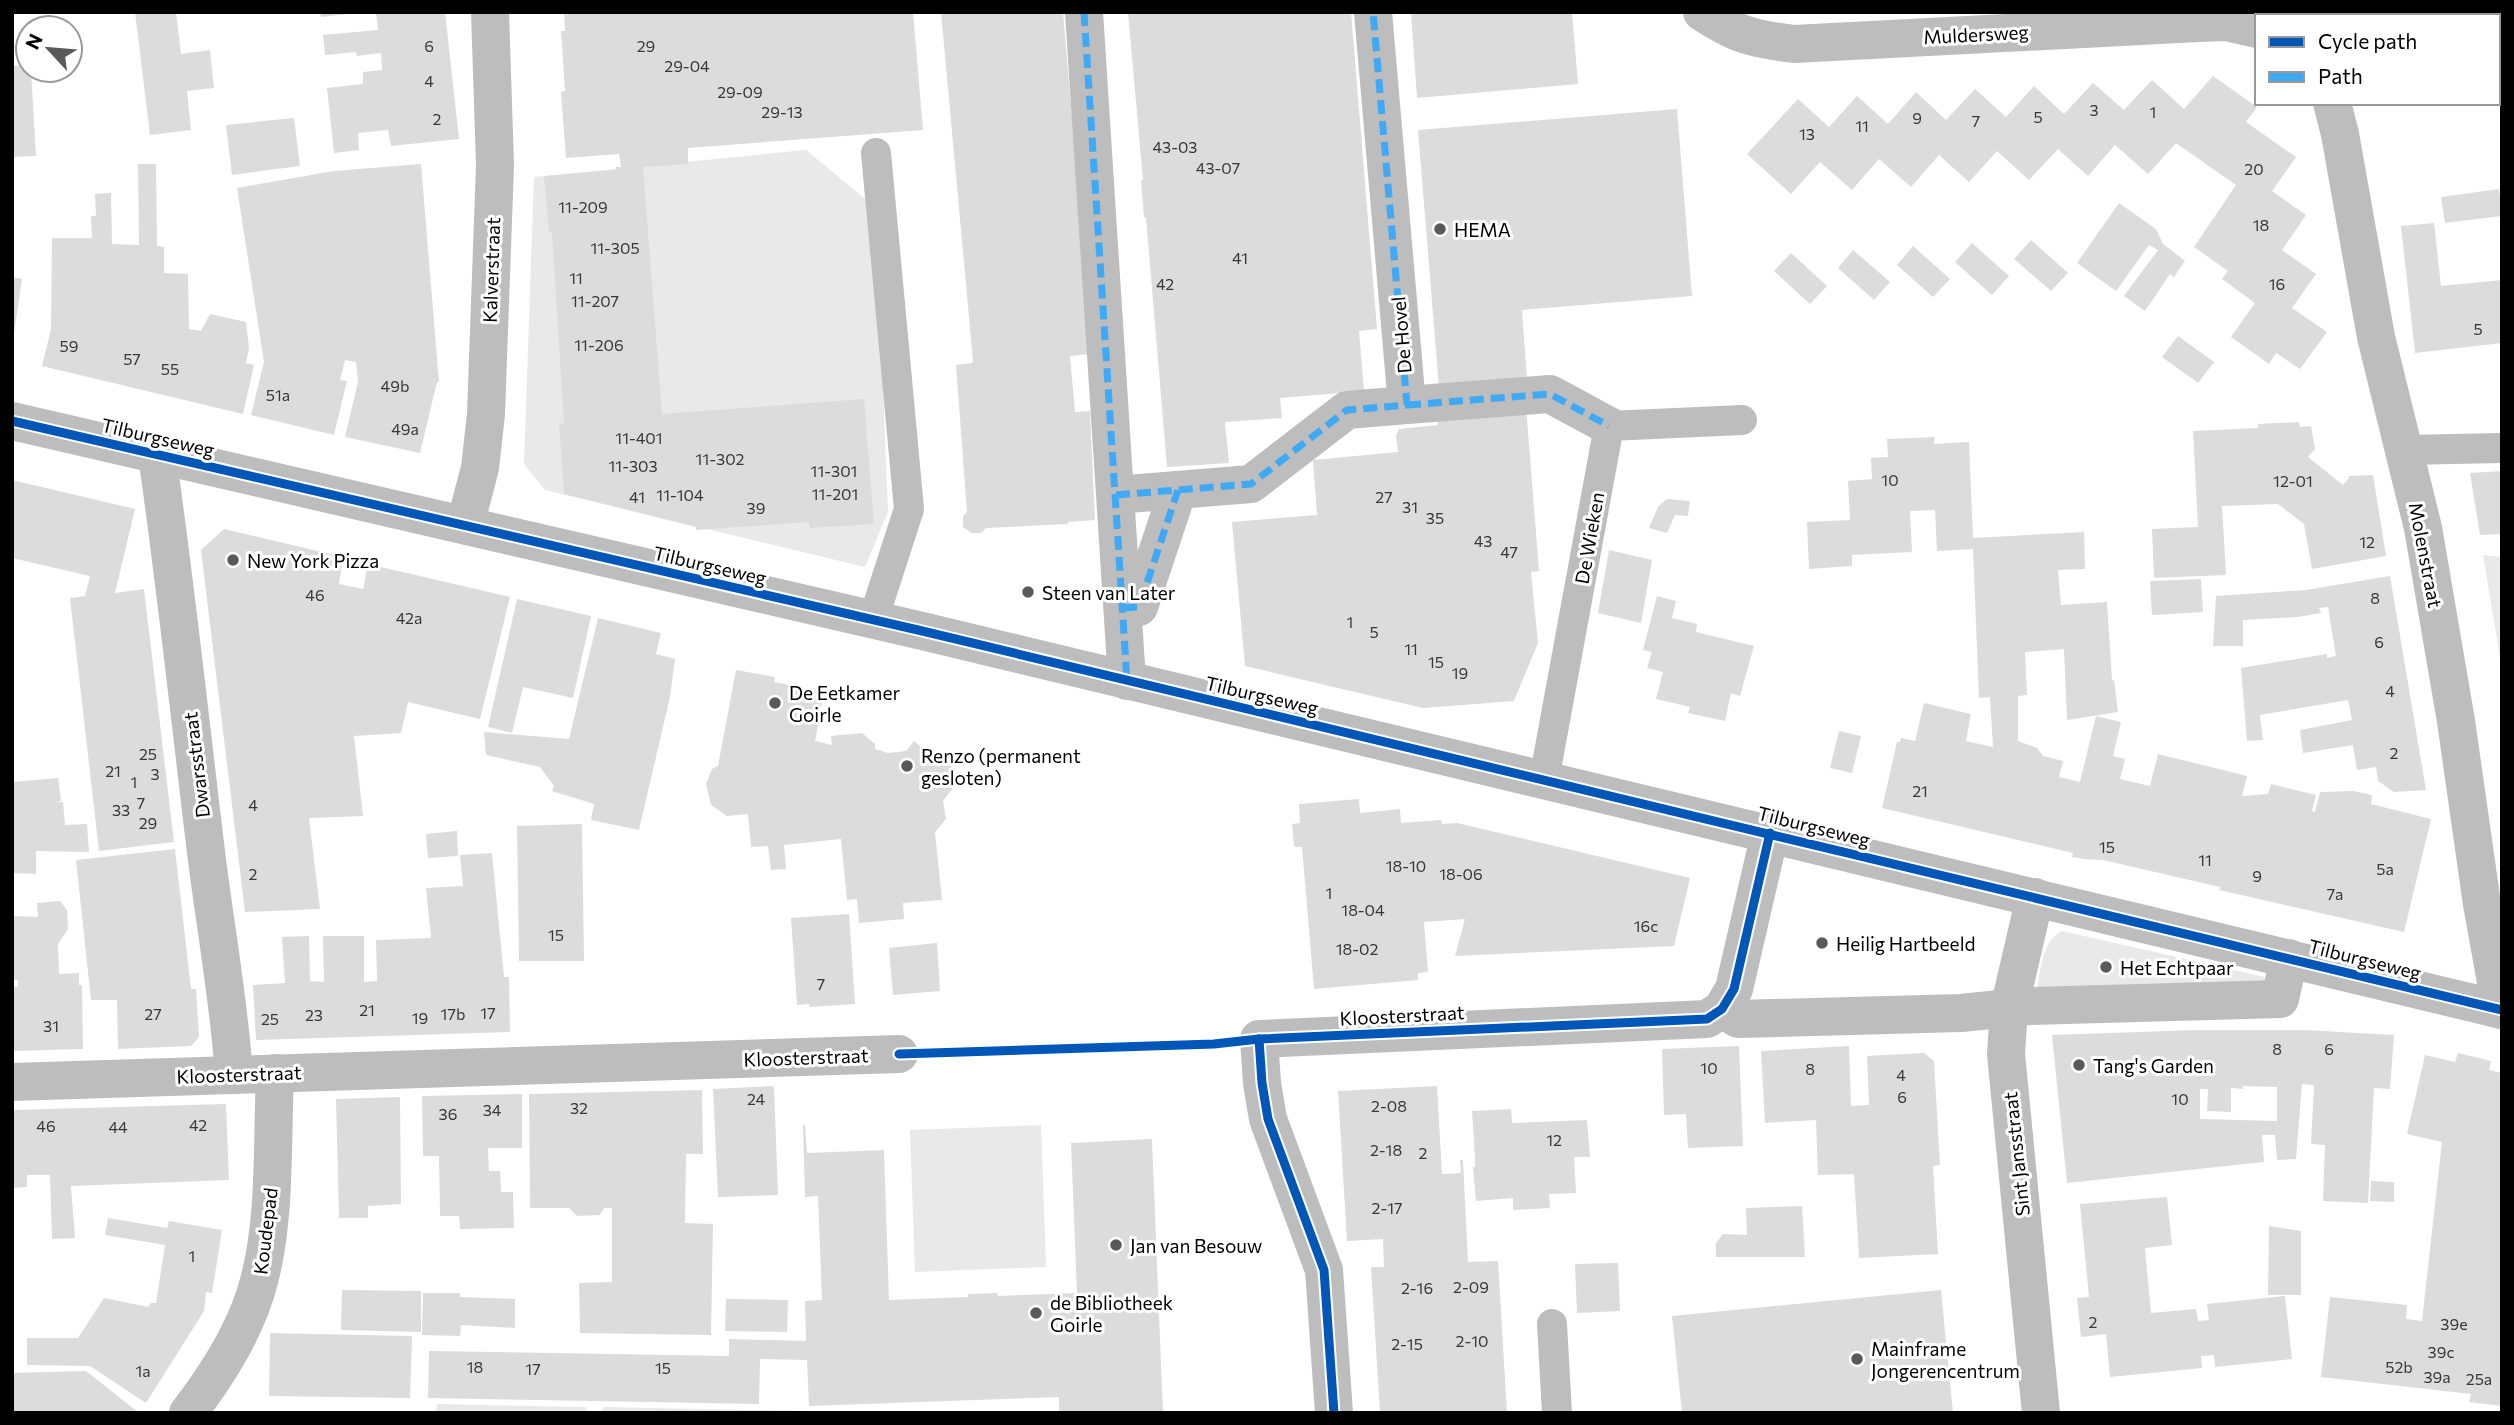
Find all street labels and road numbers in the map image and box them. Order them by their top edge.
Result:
street label: Muldersweg [1923,20,2029,48]
street label: Kalverstraat [478,217,504,323]
street label: De Hovel [1386,296,1416,374]
street label: Tilburgseweg [99,413,217,461]
street label: De Wieken [1570,490,1608,586]
street label: Molenstraat [2405,500,2448,610]
street label: Tilburgseweg [651,541,769,589]
street label: Tilburgseweg [1203,671,1321,719]
street label: Dwarsstraat [178,711,214,819]
street label: Tilburgseweg [1755,801,1873,851]
street label: Tilburgseweg [2306,934,2424,984]
street label: Kloosterstraat [1339,1000,1465,1030]
street label: Kloosterstraat [743,1043,869,1071]
street label: Kloosterstraat [176,1060,302,1088]
street label: Sint Jansstraat [1998,1091,2034,1217]
street label: Koudepad [248,1186,282,1276]

